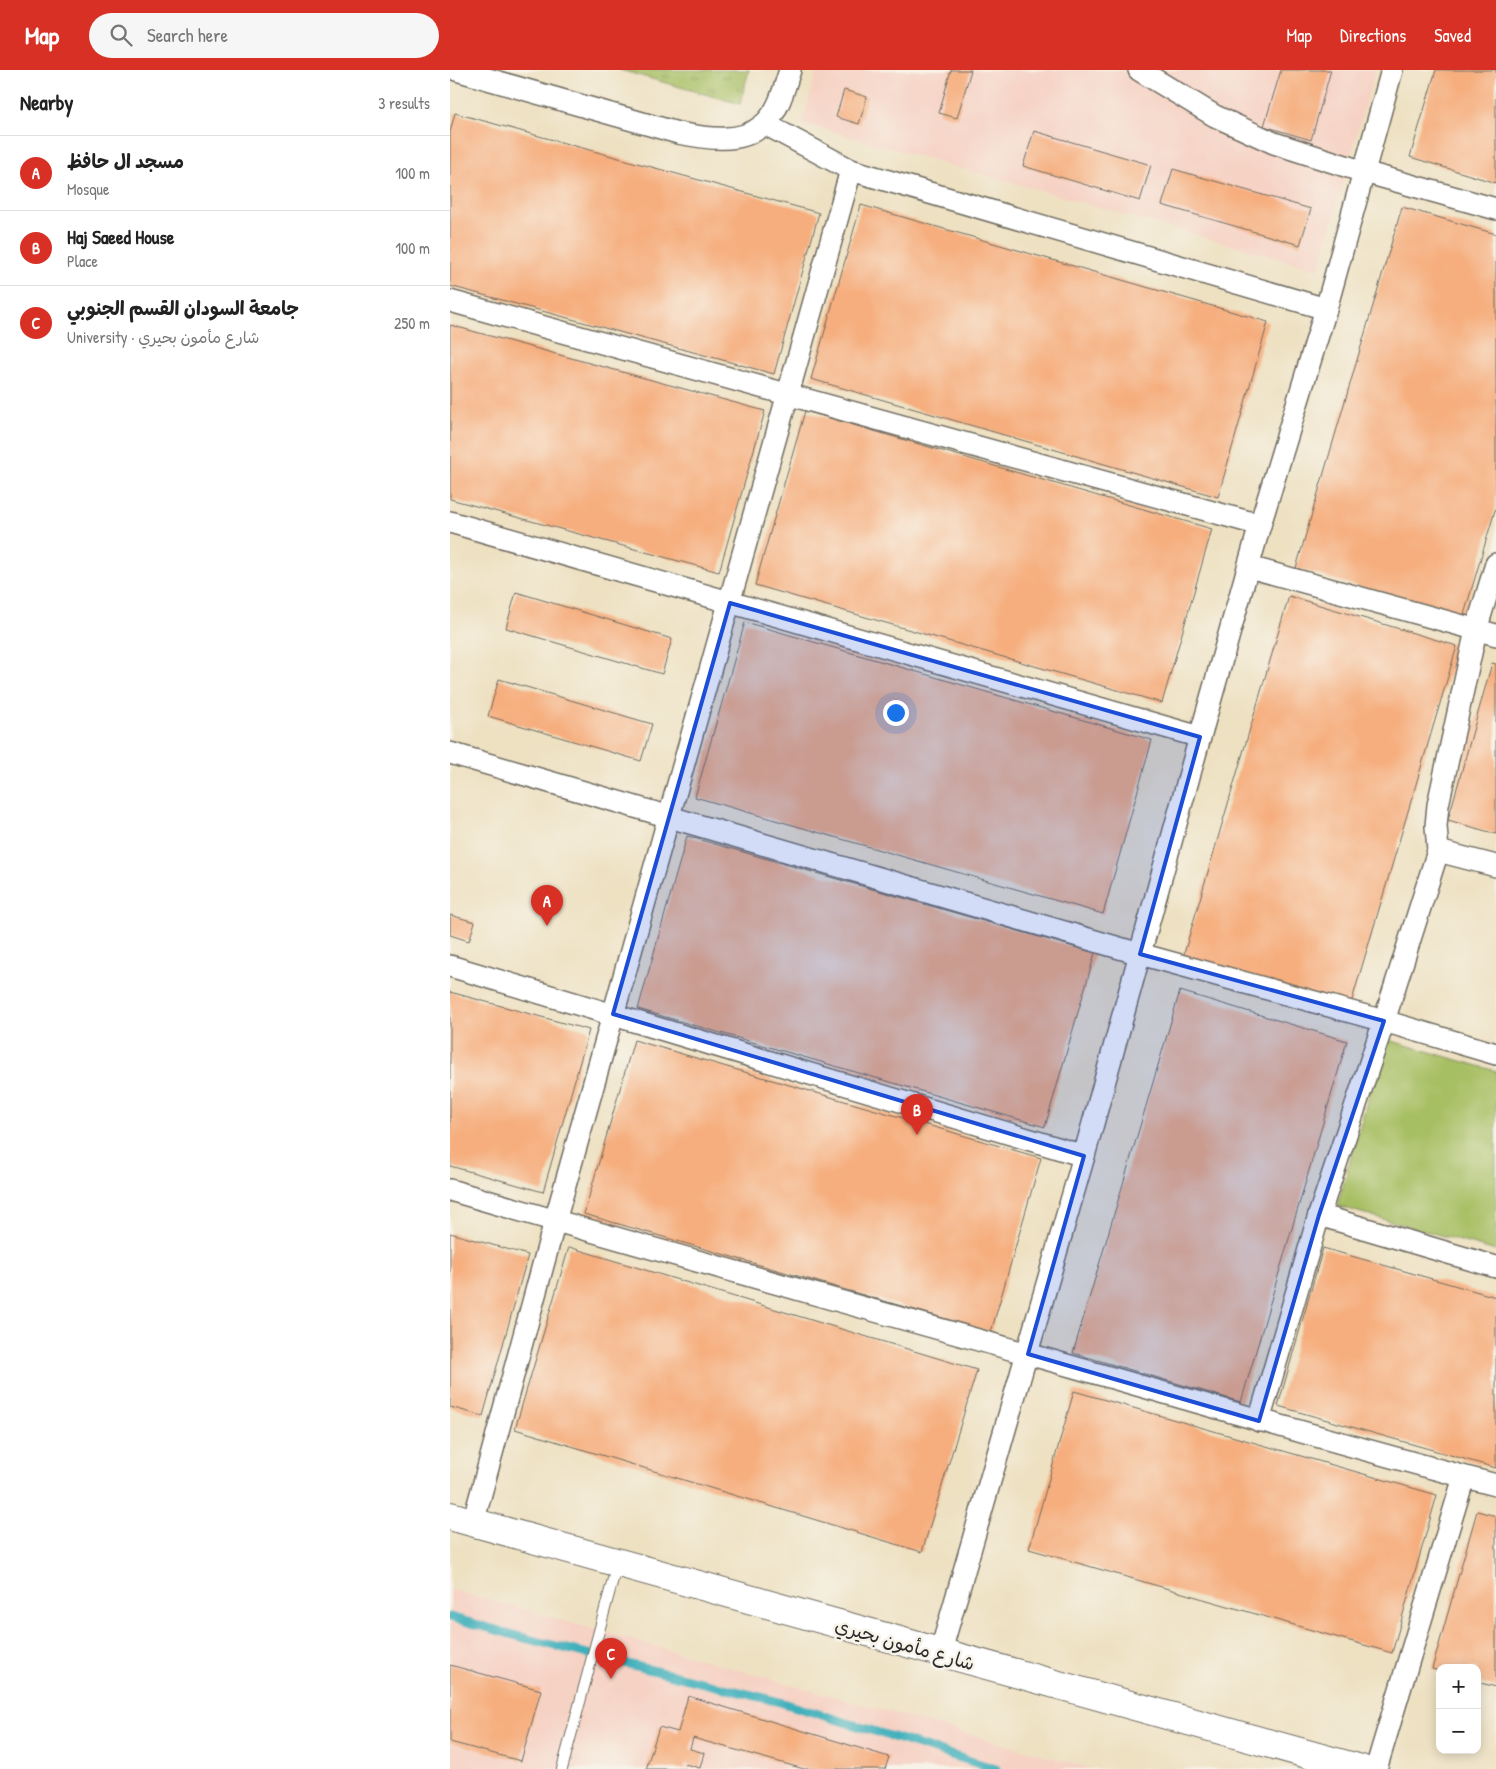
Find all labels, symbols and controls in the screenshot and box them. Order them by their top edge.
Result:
search box [89,13,439,58]
text: Map [25,19,59,51]
icon: search [107,21,135,49]
text: Search here [147,22,228,48]
text: Map [1287,23,1312,48]
text: Directions [1340,23,1406,48]
text: Saved [1434,23,1471,48]
text: Nearby [20,88,73,117]
text: 3 results [378,92,430,114]
text: مسجد ال حافظ [67,148,184,174]
text: A [32,162,40,184]
text: 100 m [395,162,430,184]
text: Mosque [67,178,109,200]
text: Haj Saeed House [67,224,174,250]
text: B [32,237,40,259]
text: 100 m [395,237,430,259]
text: Place [67,250,98,272]
text: جامعة السودان القسم الجنوبي [67,295,299,321]
text: C [32,312,40,334]
text: 250 m [394,312,430,334]
text: University · شارع مأمون بحيري [67,326,259,348]
your location [883,700,909,726]
pin: A [531,885,563,926]
pin: B [901,1094,933,1135]
street label: شارع مأمون بحيري [832,1612,978,1678]
pin: C [595,1638,627,1679]
map controls [1436,1664,1481,1754]
button: + [1436,1664,1481,1709]
button: − [1436,1709,1481,1754]

